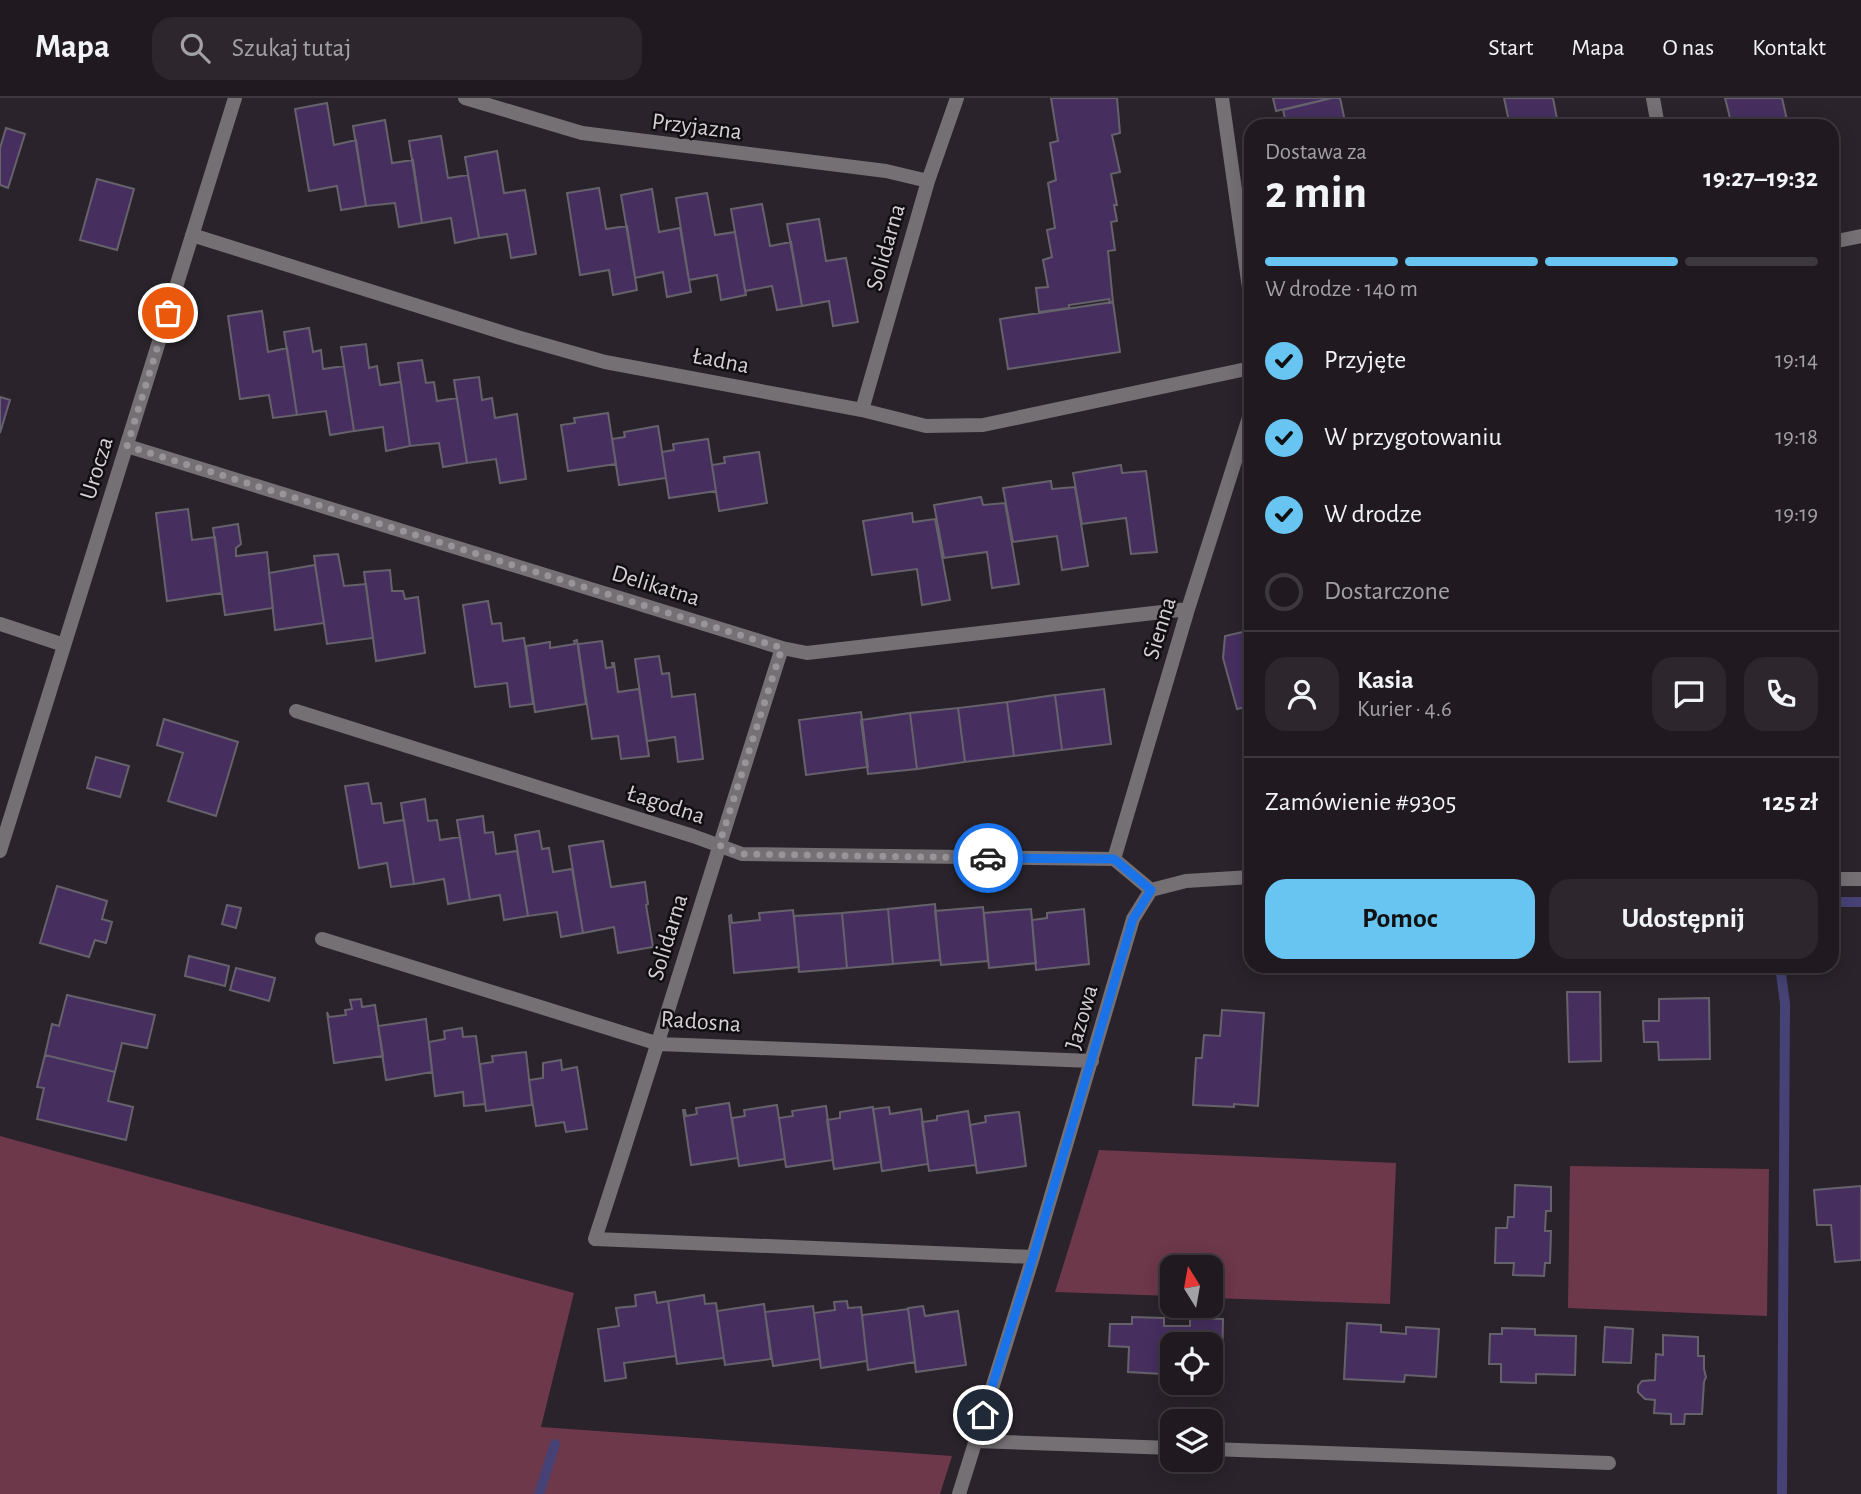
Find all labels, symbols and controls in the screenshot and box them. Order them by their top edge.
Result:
search box [152,17,642,80]
icon: search [176,29,214,67]
text: Mapa [35,31,110,64]
text: Szukaj tutaj [232,35,351,61]
text: Start [1488,36,1533,60]
text: Mapa [1571,36,1625,60]
text: O nas [1663,36,1714,60]
text: Kontakt [1752,36,1826,60]
street label: Przyjazna [650,110,743,144]
text: Dostawa za [1265,141,1367,164]
text: 19:27–19:32 [1703,165,1818,191]
text: 2 min [1265,170,1367,216]
street label: Solidarna [862,201,910,293]
text: W drodze · 140 m [1265,278,1418,301]
pin [138,283,198,343]
icon: bag [149,294,187,332]
icon: check [1265,342,1303,380]
street label: Ładna [690,344,751,378]
text: Przyjęte [1324,347,1406,373]
text: 19:14 [1775,349,1818,372]
icon: check [1265,419,1303,457]
text: W przygotowaniu [1324,424,1502,450]
text: 19:18 [1775,426,1818,449]
street label: Urocza [76,434,118,503]
icon: check [1265,496,1303,534]
text: W drodze [1324,501,1422,527]
text: 19:19 [1775,503,1818,526]
street label: Delikatna [609,561,703,611]
text: Dostarczone [1324,578,1450,604]
street label: Sienna [1139,594,1181,662]
button: person [1265,657,1339,731]
button: chat [1652,657,1726,731]
button: phone [1744,657,1818,731]
text: Kasia [1357,667,1414,693]
text: Kurier · 4.6 [1357,698,1452,721]
street label: Łagodna [624,781,708,829]
text: Zamówienie #9305 [1265,789,1456,815]
text: 125 zł [1763,789,1818,815]
courier [953,823,1023,893]
icon: car [969,839,1007,877]
button: Pomoc [1265,879,1535,959]
button: Udostępnij [1549,879,1818,959]
street label: Solidarna [643,891,692,983]
street label: Jazowa [1061,982,1103,1052]
street label: Radosna [660,1007,742,1037]
north arrow [1160,1255,1223,1318]
map controls [1160,1255,1223,1472]
button: locate [1160,1332,1223,1395]
pin [953,1385,1013,1445]
icon: home [964,1396,1002,1434]
button: layers [1160,1409,1223,1472]

